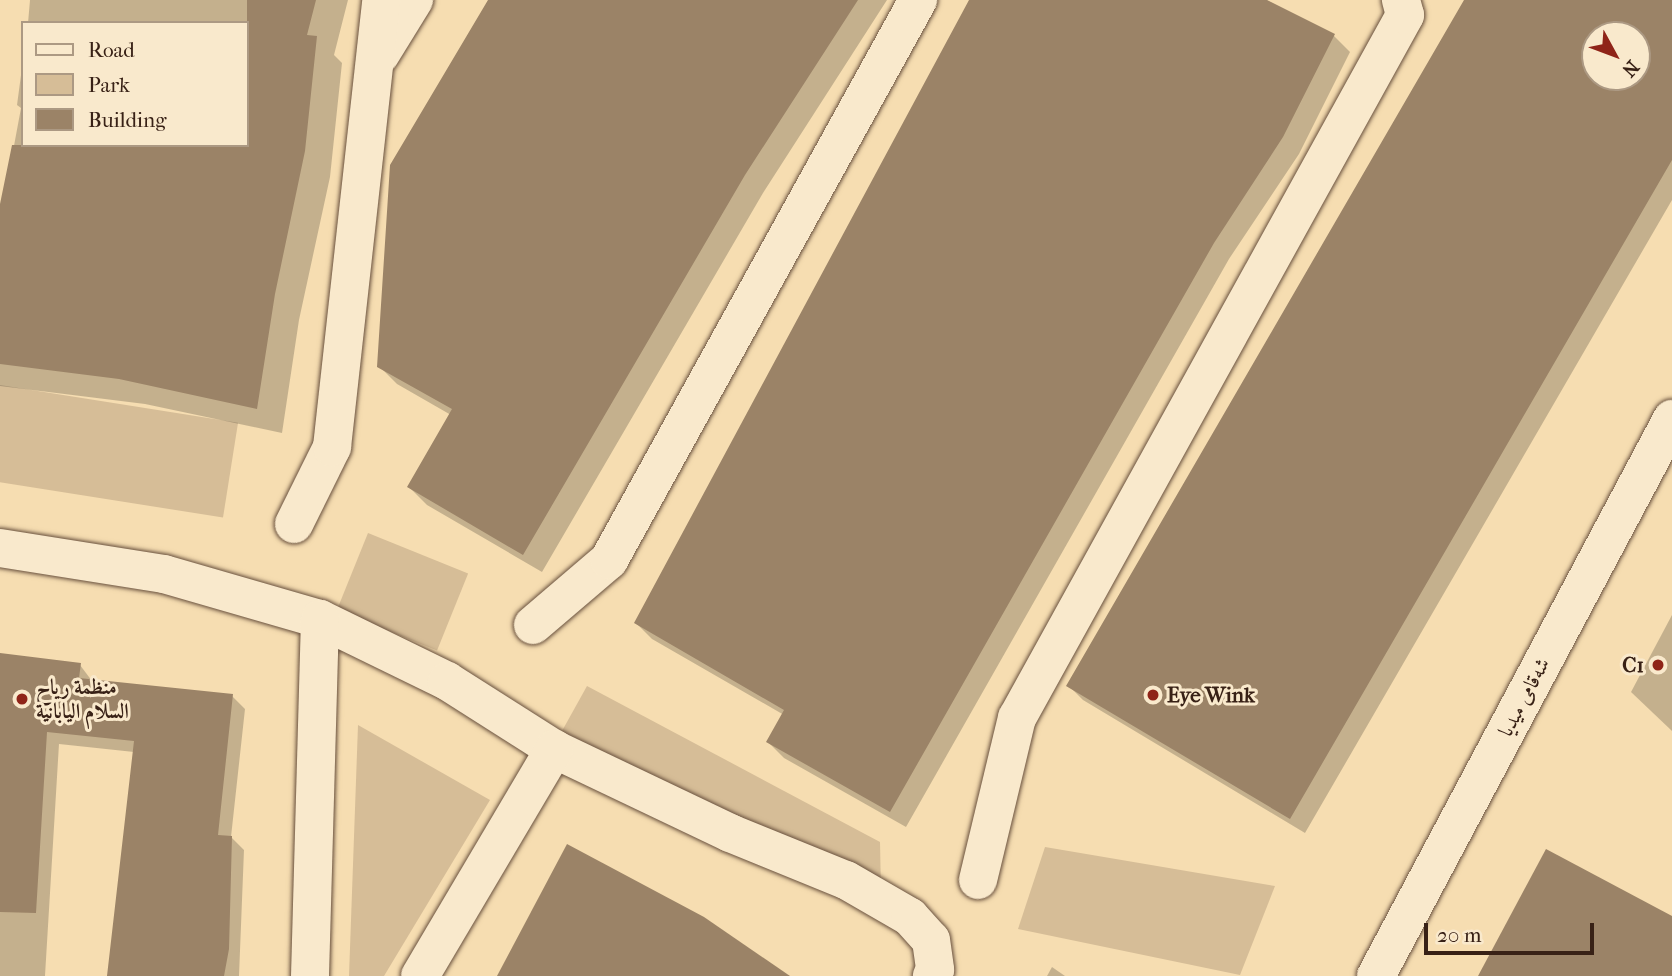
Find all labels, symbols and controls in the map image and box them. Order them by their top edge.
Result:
legend [21,21,248,147]
north arrow [1581,21,1651,91]
text: Road [88,38,135,62]
text: N [1617,56,1643,81]
text: Park [88,73,130,97]
text: Building [88,108,166,132]
place label: C1 [1622,652,1644,678]
street label: شەقامی میدیا [1493,653,1555,741]
marker: C1 [1650,657,1666,673]
place label: منظمة رياح السلام اليابانية [36,674,129,724]
place label: Eye Wink [1167,682,1255,708]
marker: Eye Wink [1145,687,1161,703]
marker: منظمة رياح السلام اليابانية [14,691,30,707]
scale bar [1427,909,1597,953]
text: 20 m [1437,923,1481,947]

